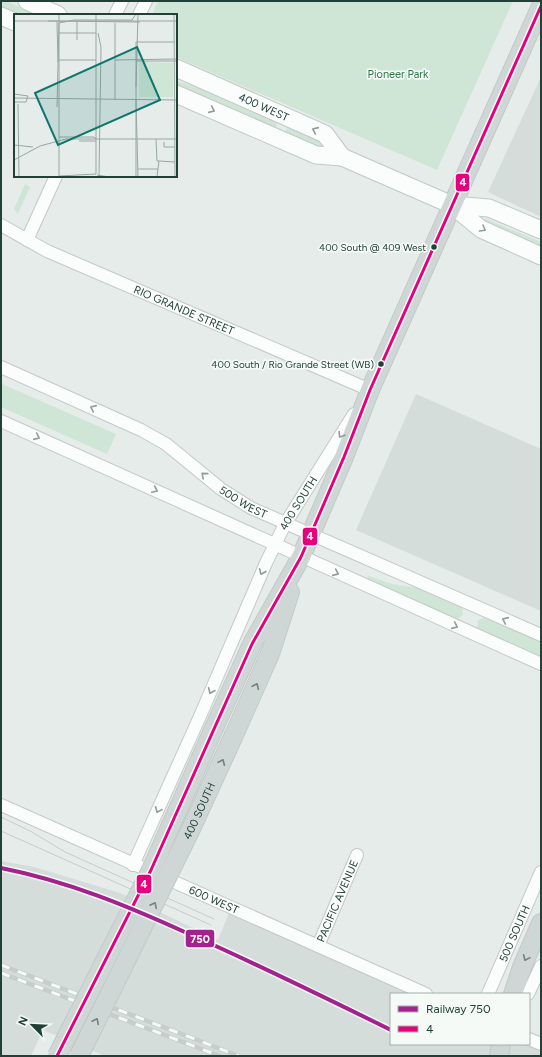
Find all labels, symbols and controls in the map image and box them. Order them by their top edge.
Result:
inset map [14,14,177,177]
park label: Pioneer Park [368,68,429,81]
street label: 400 WEST [237,90,291,124]
one-way arrow [207,105,215,113]
one-way arrow [312,127,319,135]
line badge: 4 [455,173,470,192]
text: 4 [460,176,467,189]
one-way arrow [479,225,486,232]
place label: 400 South @ 409 West [319,241,426,254]
marker: 400 South @ 409 West [429,242,439,252]
street label: RIO GRANDE STREET [132,283,236,337]
place label: 400 South / Rio Grande Street (WB) [211,358,374,371]
marker: 400 South / Rio Grande Street (WB) [376,359,386,369]
one-way arrow [90,405,97,413]
one-way arrow [339,430,346,437]
one-way arrow [32,432,40,440]
one-way arrow [202,472,209,479]
street label: 400 SOUTH [277,474,320,532]
street label: 500 WEST [217,483,269,521]
one-way arrow [151,485,159,493]
line badge: 4 [302,527,318,546]
text: 4 [307,530,314,543]
one-way arrow [259,567,267,575]
one-way arrow [332,568,339,576]
one-way arrow [502,617,510,625]
one-way arrow [450,621,458,629]
one-way arrow [251,683,259,691]
one-way arrow [208,687,216,695]
one-way arrow [217,759,225,766]
street label: 400 SOUTH [180,780,218,841]
one-way arrow [155,806,163,813]
street label: PACIFIC AVENUE [314,858,361,944]
line badge: 4 [136,874,152,894]
text: 4 [141,878,148,891]
street label: 600 WEST [187,883,241,916]
one-way arrow [150,902,157,909]
street label: 500 SOUTH [496,903,532,964]
line badge: 750 [185,929,215,948]
text: 750 [190,933,210,946]
one-way arrow [523,953,531,961]
legend [390,993,530,1045]
text: Railway 750 [426,1002,491,1016]
north arrow [12,1005,52,1045]
text: N [16,1015,31,1028]
one-way arrow [91,1018,99,1025]
text: 4 [426,1022,434,1036]

